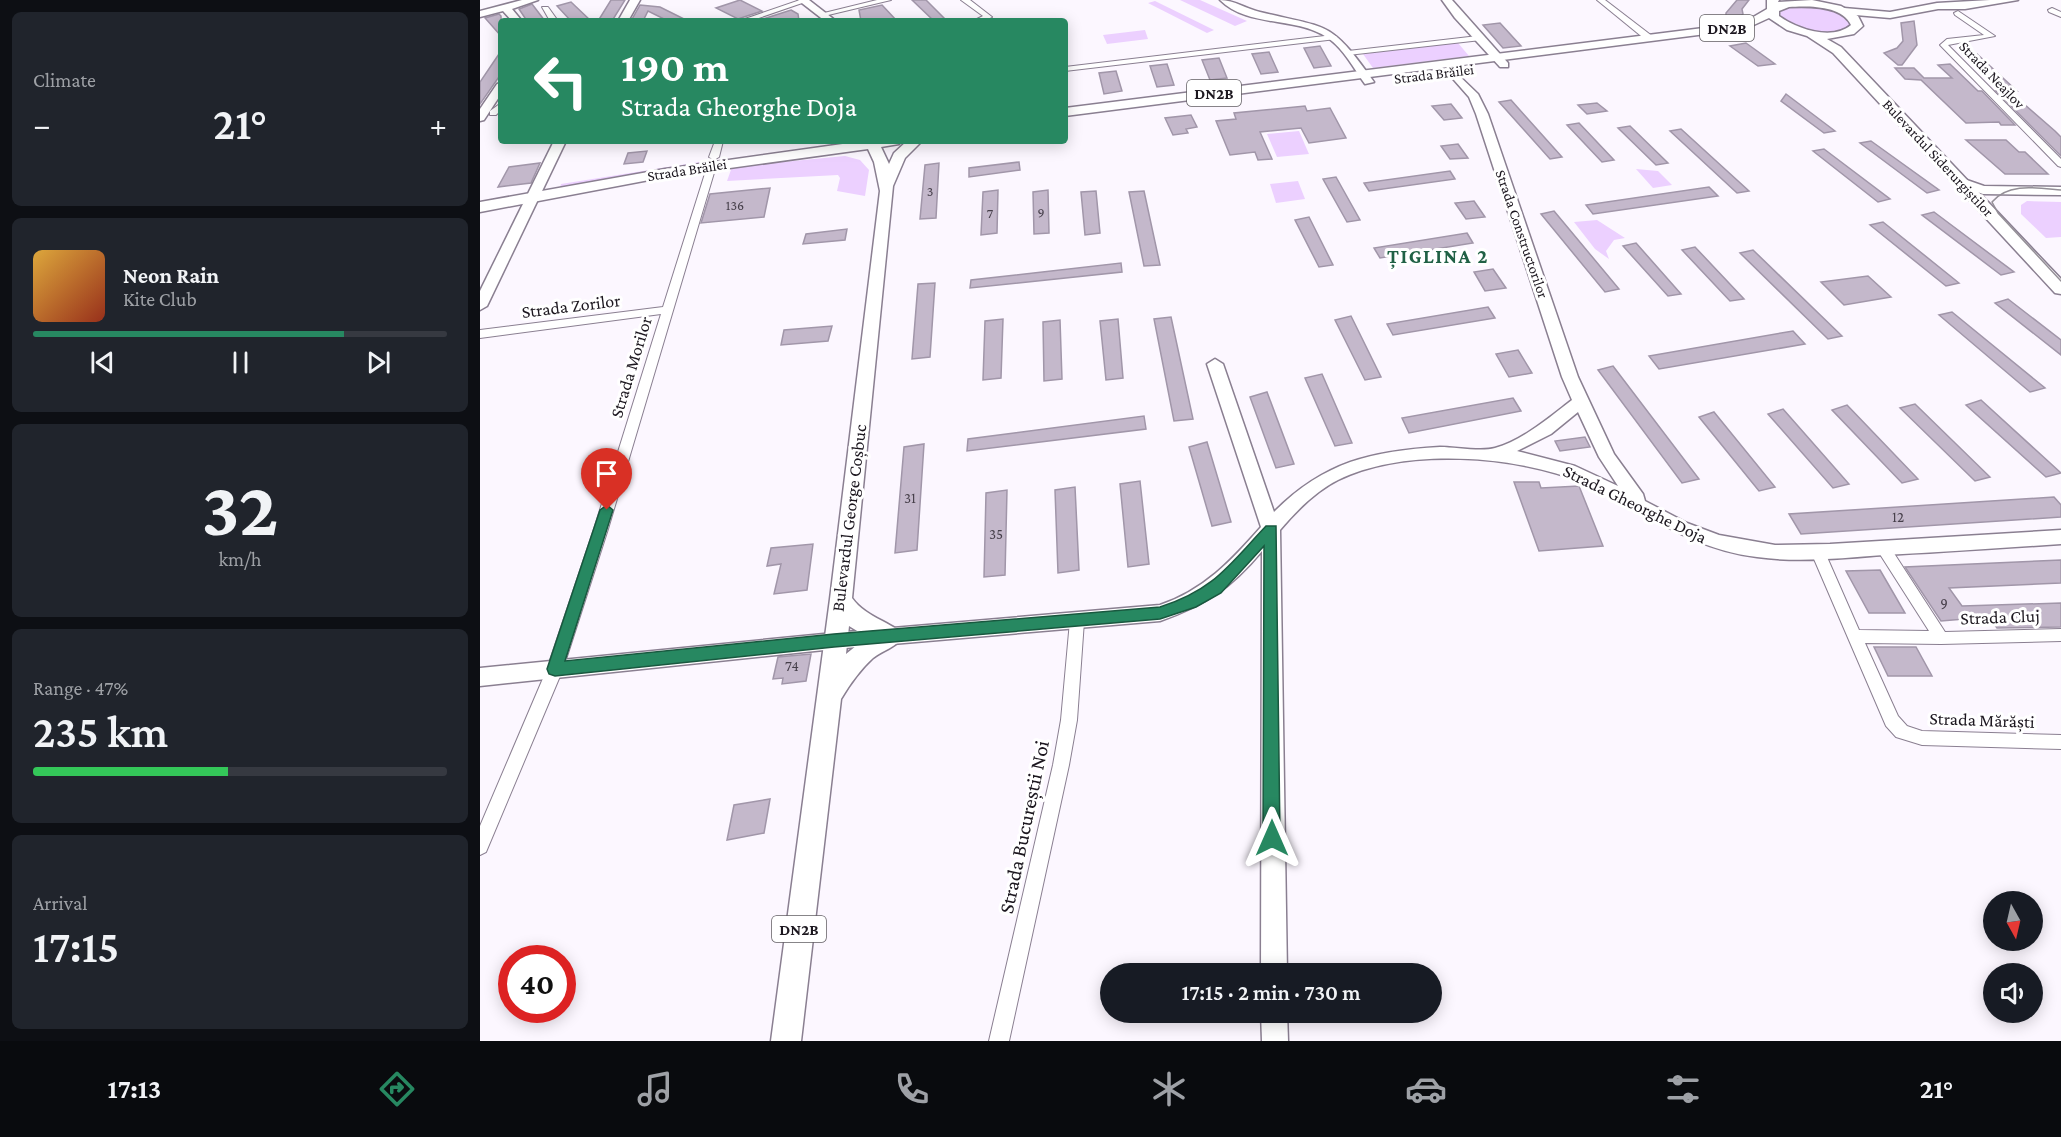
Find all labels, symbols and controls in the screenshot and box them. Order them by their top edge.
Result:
road number: DN2B [1700,15,1754,41]
street label: Strada Neajlov [1955,38,2028,113]
icon: left [522,42,600,120]
text: 190 m [621,43,729,90]
street label: Strada Brăilei [1393,61,1475,87]
text: Climate [33,69,96,91]
road number: DN2B [1187,80,1241,106]
text: Strada Gheorghe Doja [621,92,857,122]
street label: Bulevardul Siderurgiștilor [1878,96,1997,222]
text: 21° [213,99,267,149]
text: − [33,106,50,143]
text: + [430,106,447,143]
street label: Strada Brăilei [646,156,728,184]
street label: Strada Constructorilor [1493,168,1552,301]
house number: 3 [927,183,933,199]
house number: 136 [726,197,744,213]
house number: 9 [1037,204,1045,220]
house number: 7 [987,205,994,221]
district label: ȚIGLINA 2 [1387,245,1489,270]
text: Neon Rain [123,263,219,288]
text: Kite Club [123,288,197,310]
street label: Strada Zorilor [520,290,622,322]
street label: Strada Morilor [606,313,656,420]
icon: previous [86,346,119,379]
icon: pause [224,346,257,379]
icon: next [362,346,395,379]
street label: Bulevardul George Coșbuc [828,423,872,613]
pin [581,448,632,510]
icon: arrive [590,457,623,490]
street label: Strada Gheorghe Doja [1559,461,1710,548]
text: 32 [201,465,279,552]
house number: 31 [904,490,916,506]
house number: 12 [1892,509,1904,525]
house number: 35 [989,526,1003,542]
text: km/h [218,548,262,570]
house number: 9 [1940,595,1948,611]
street label: Strada Cluj [1960,606,2040,629]
house number: 74 [785,658,799,674]
text: Range · 47% [33,677,128,699]
text: 235 km [33,707,168,757]
street label: Strada Mărăști [1929,708,2035,734]
street label: Strada Bucureștii Noi [994,738,1055,916]
position arrow [1240,806,1304,870]
north arrow [1983,891,2043,951]
map controls [1983,891,2043,1023]
text: Arrival [33,892,87,914]
road number: DN2B [772,916,826,942]
text: 17:15 [33,922,119,972]
speed limit sign: 40 [498,945,576,1023]
button: sound [1983,963,2043,1023]
text: 17:15 · 2 min · 730 m [1181,980,1361,1005]
icon: directions [376,1068,418,1110]
icon: music [634,1068,676,1110]
icon: phone [891,1068,933,1110]
icon: climate [1148,1068,1190,1110]
icon: car [1405,1068,1447,1110]
icon: filters [1662,1068,1704,1110]
text: 17:13 [108,1074,161,1104]
text: 21° [1920,1074,1953,1104]

